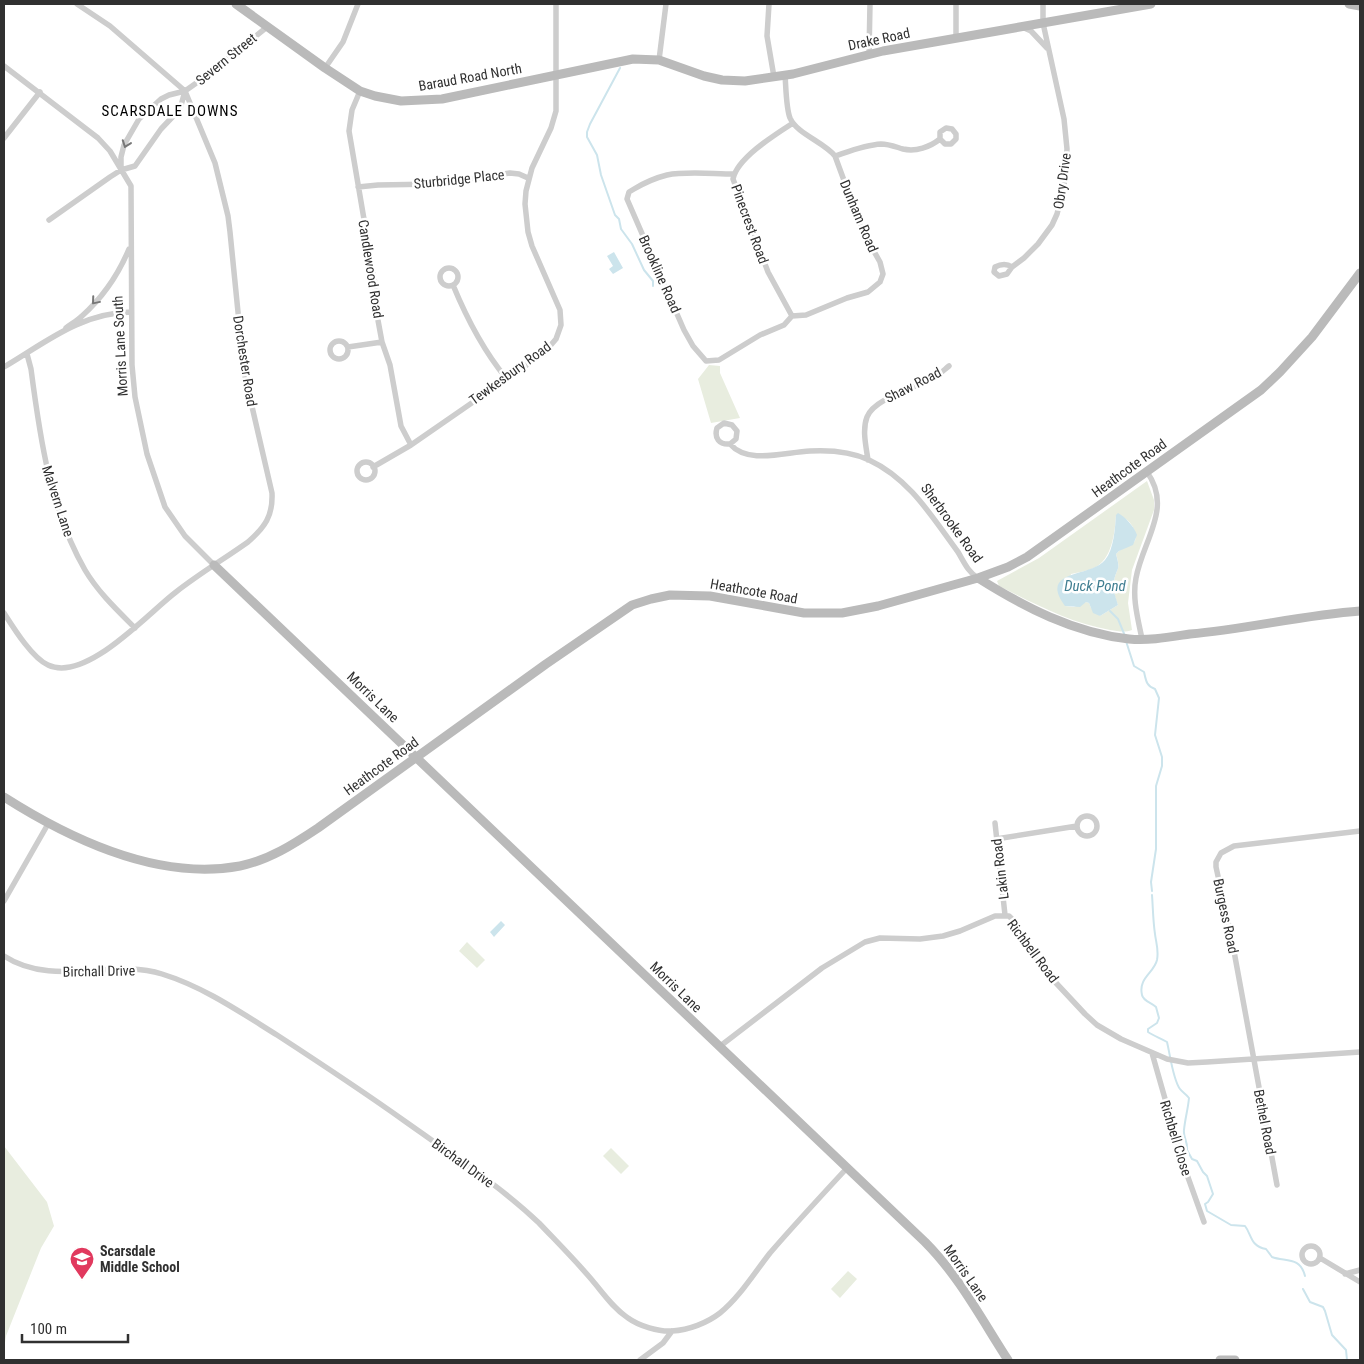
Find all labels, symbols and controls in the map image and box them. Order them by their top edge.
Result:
street label: Drake Road [847,25,911,53]
street label: Severn Street [192,30,260,88]
street label: Baraud Road North [417,60,523,94]
district label: SCARSDALE DOWNS [102,102,238,120]
one-way arrow [122,139,132,148]
street label: Obry Drive [1050,151,1074,210]
street label: Sturbridge Place [413,166,506,192]
street label: Dunham Road [837,177,881,255]
street label: Pinecrest Road [728,182,772,266]
street label: Candlewood Road [355,219,387,319]
street label: Brookline Road [636,233,684,315]
street label: Morris Lane South [109,295,131,397]
one-way arrow [92,296,101,305]
street label: Dorchester Road [230,315,260,407]
street label: Tewkesbury Road [466,338,554,408]
street label: Shaw Road [882,364,944,406]
street label: Heathcote Road [1089,436,1169,500]
street label: Malvern Lane [39,463,77,539]
street label: Sherbrooke Road [918,480,986,566]
street label: Heathcote Road [709,575,799,607]
water label: Duck Pond [1064,577,1127,595]
street label: Morris Lane [344,668,402,726]
street label: Heathcote Road [341,734,421,798]
street label: Lakin Road [988,838,1012,900]
street label: Burgess Road [1210,877,1242,955]
street label: Richbell Road [1004,916,1062,986]
street label: Morris Lane [647,958,705,1016]
street label: Birchall Drive [63,962,136,980]
street label: Bethel Road [1251,1088,1279,1156]
street label: Richbell Close [1157,1098,1195,1178]
street label: Birchall Drive [429,1135,497,1191]
street label: Morris Lane [941,1242,992,1305]
place label: Scarsdale Middle School [100,1243,180,1275]
school or university icon: Scarsdale Middle School [69,1246,95,1280]
scale bar [22,1312,129,1344]
text: 100 m [30,1320,67,1338]

